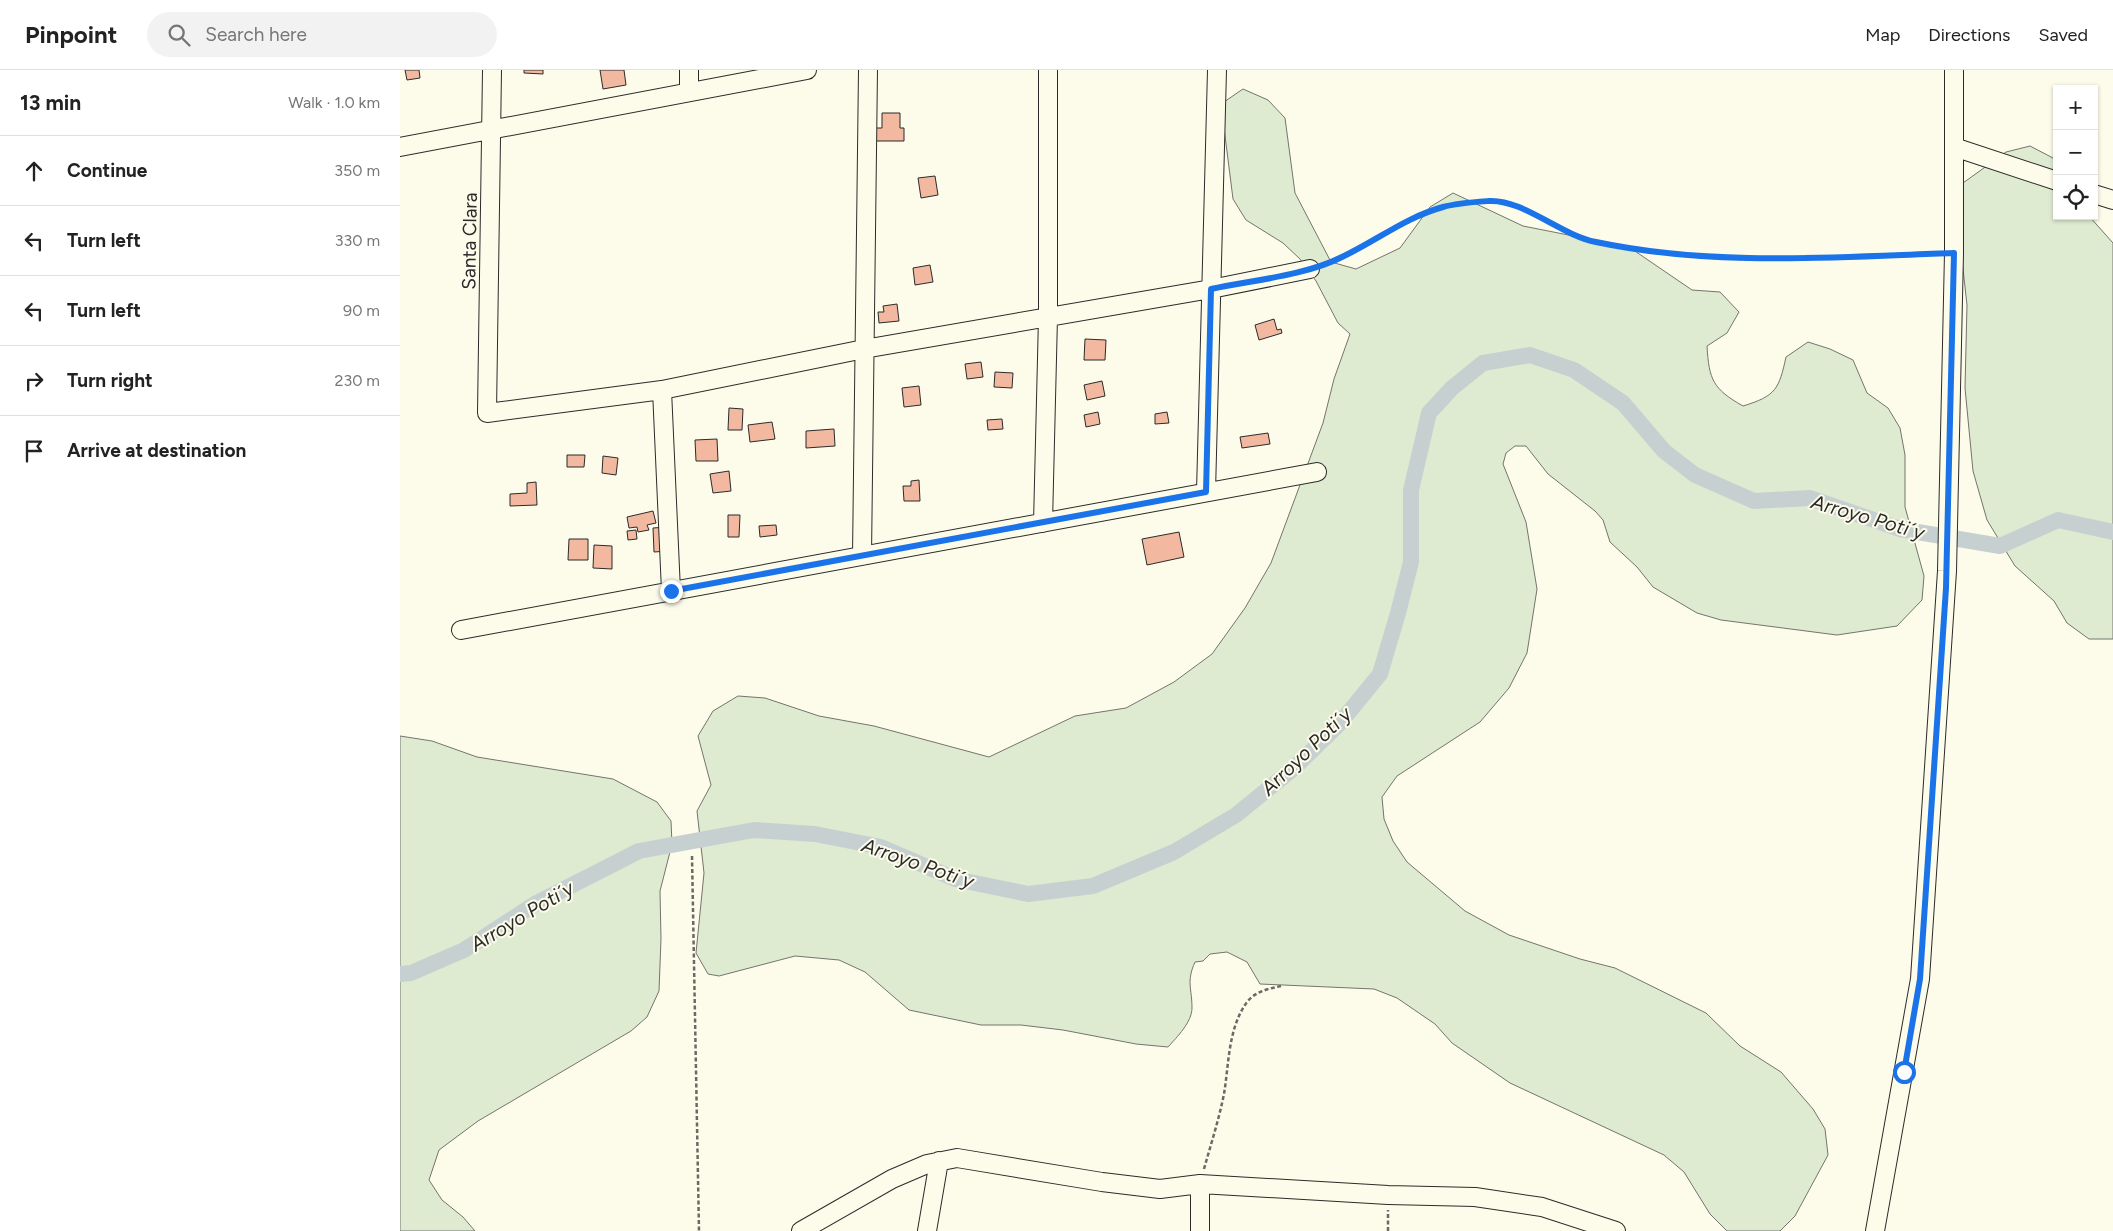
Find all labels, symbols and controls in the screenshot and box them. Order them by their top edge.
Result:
search box [147,12,497,57]
text: Pinpoint [25,20,117,49]
icon: search [165,21,193,49]
text: Search here [205,23,307,46]
text: Map [1865,24,1900,46]
text: Directions [1928,24,2010,46]
text: Saved [2038,24,2088,46]
map controls [2053,85,2098,220]
button: + [2053,85,2098,130]
text: 13 min [20,90,81,115]
text: Walk · 1.0 km [288,93,380,112]
button: − [2053,130,2098,175]
icon: ahead [20,157,48,185]
text: Continue [67,159,147,182]
text: 350 m [334,161,380,180]
button: locate [2053,175,2098,220]
street label: Santa Clara [457,192,482,290]
icon: left [20,227,48,255]
text: Turn left [67,229,141,252]
text: 330 m [335,231,380,250]
icon: left [20,297,48,325]
text: Turn left [67,299,141,322]
text: 90 m [343,301,380,320]
icon: right [20,367,48,395]
text: Turn right [67,369,153,392]
text: 230 m [335,371,380,390]
icon: arrive [20,437,48,465]
text: Arrive at destination [67,439,246,462]
water label: Arroyo Poti´y [1808,489,1929,545]
route end [660,580,683,603]
water label: Arroyo Poti´y [1255,701,1357,801]
water label: Arroyo Poti´y [858,832,978,894]
water label: Arroyo Poti´y [465,875,579,957]
route start [1893,1061,1916,1084]

